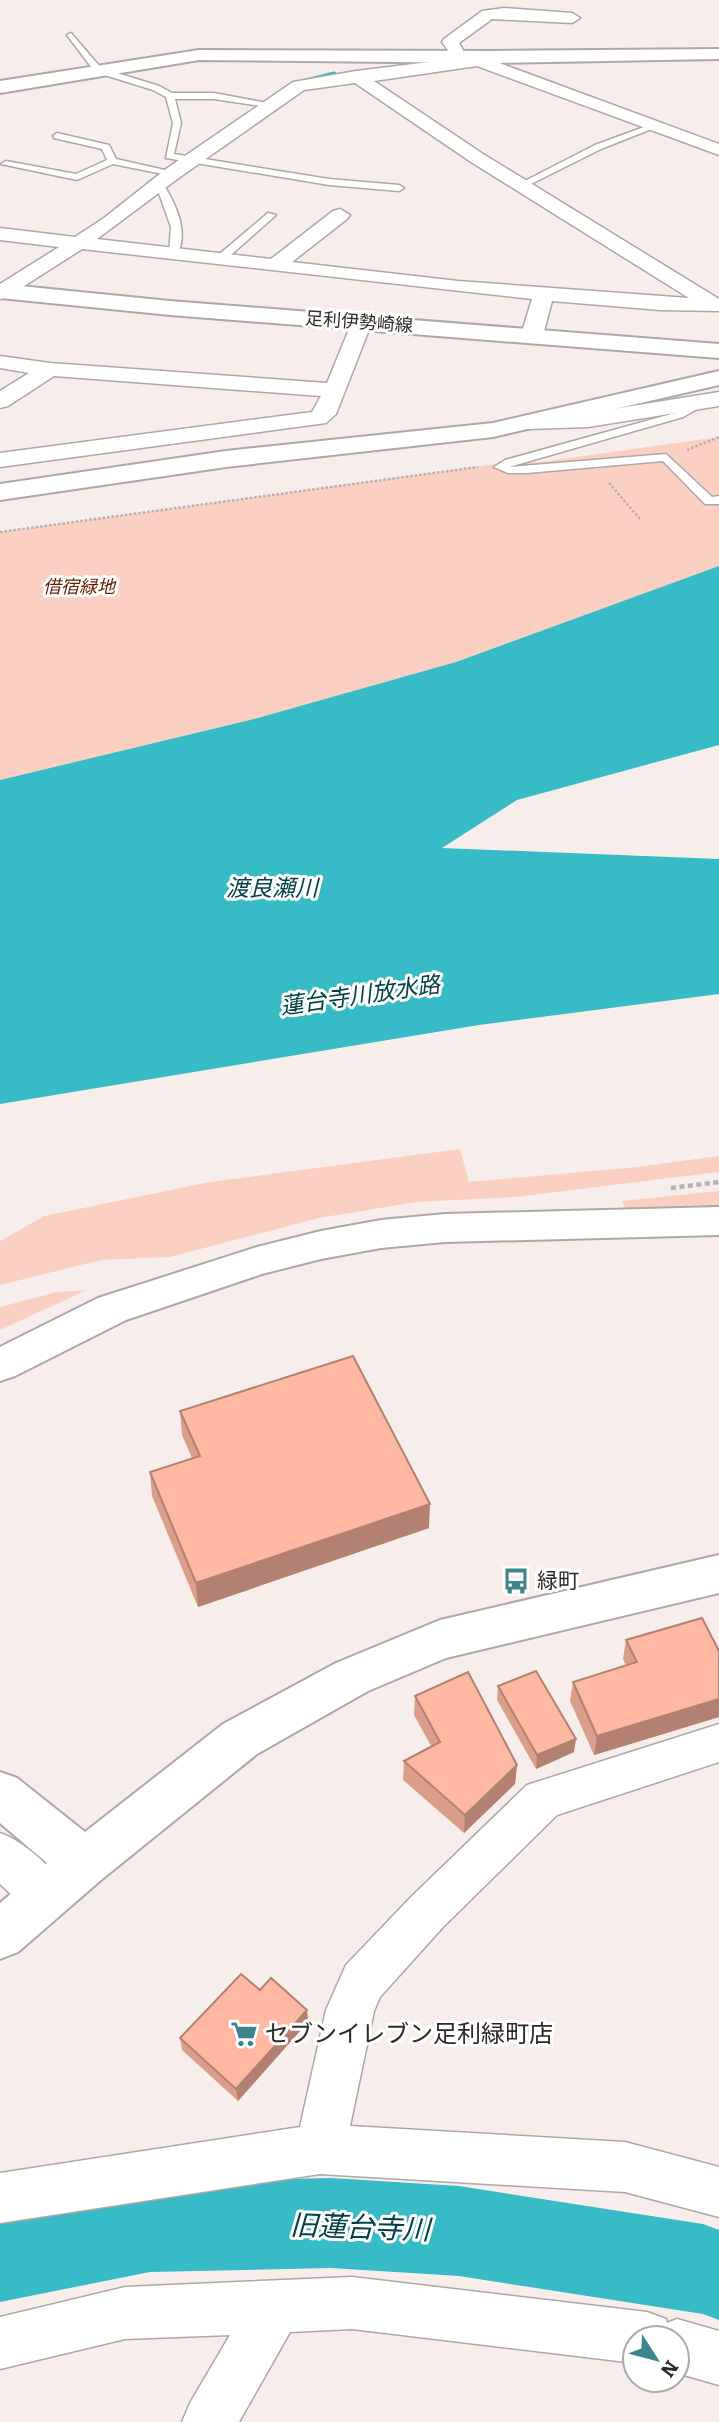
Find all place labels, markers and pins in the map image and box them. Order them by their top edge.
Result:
bus stop icon: 緑町 [501,1566,531,1596]
place label: 緑町 [537,1568,579,1594]
supermarket icon: セブンイレブン足利緑町店 [229,2019,259,2049]
place label: セブンイレブン足利緑町店 [265,2020,553,2048]

